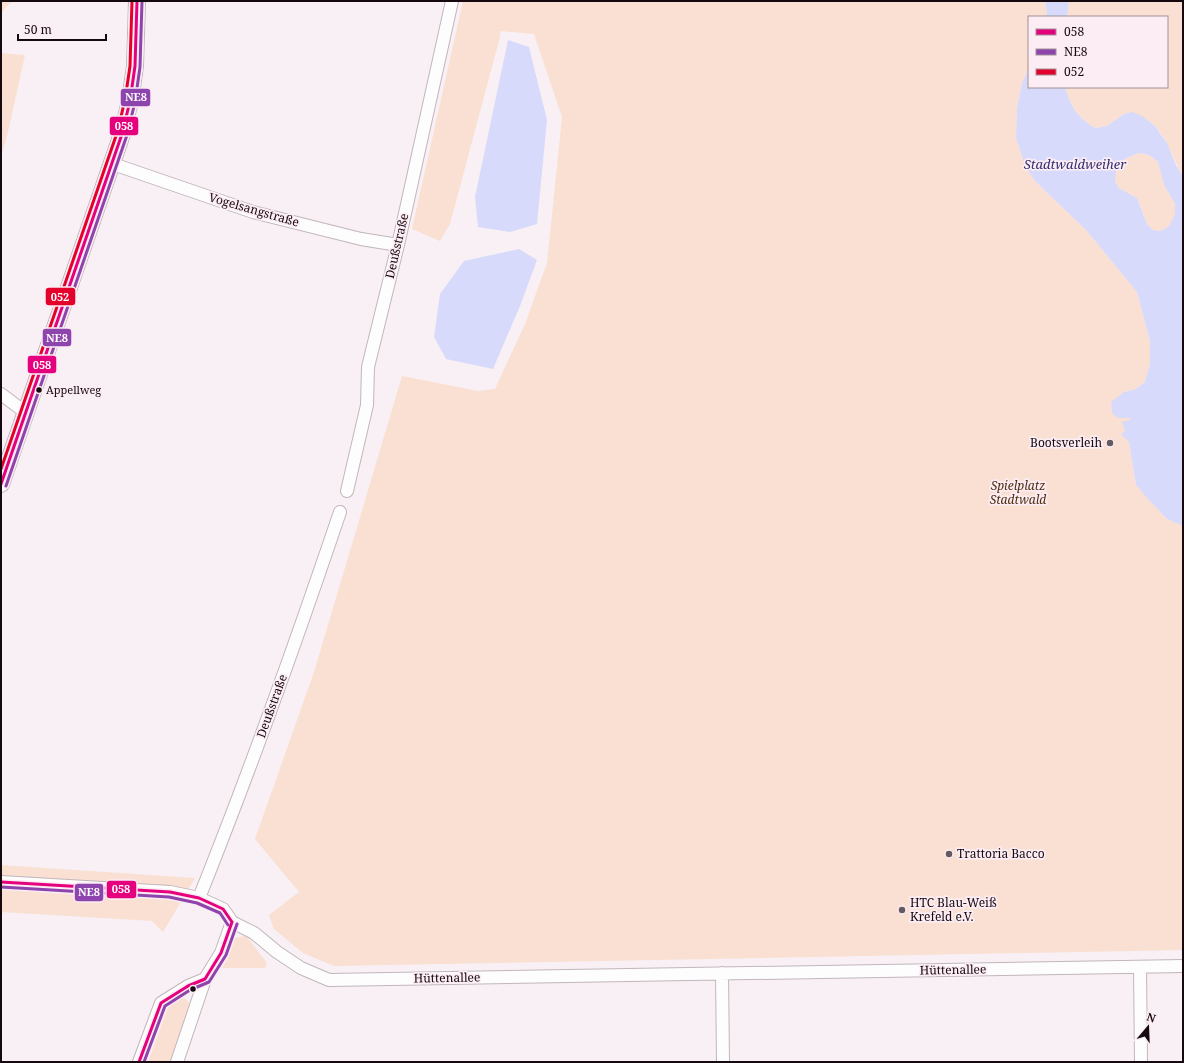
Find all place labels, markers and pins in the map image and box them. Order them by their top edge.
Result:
place label: Appellweg [46,382,101,397]
marker: Appellweg [34,385,44,395]
place label: Bootsverleih [1030,434,1102,451]
marker: Bootsverleih [1105,438,1115,448]
place label: Trattoria Bacco [957,845,1045,862]
marker: Trattoria Bacco [944,849,954,859]
place label: HTC Blau-Weiß Krefeld e.V. [910,894,997,925]
marker: HTC Blau-Weiß Krefeld e.V. [897,905,907,915]
unlabelled marker [188,984,198,994]

